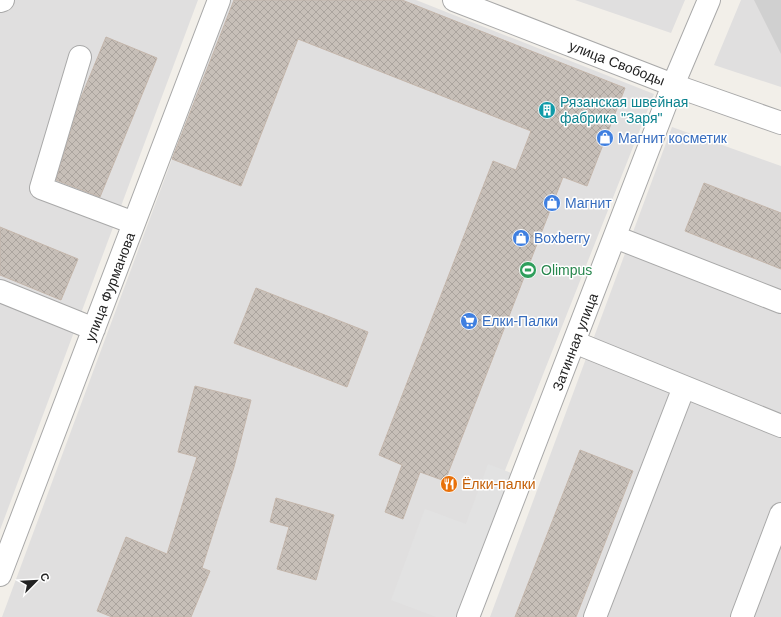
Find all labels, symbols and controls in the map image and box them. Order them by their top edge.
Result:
street label: улица Свободы [567,37,667,89]
place label: Рязанская швейная фабрика "Заря" [560,94,688,126]
building icon: Рязанская швейная фабрика "Заря" [537,100,557,120]
shop icon: Магнит косметик [595,128,615,148]
place label: Магнит косметик [618,130,728,146]
shop icon: Магнит [542,193,562,213]
place label: Магнит [565,195,612,211]
shop icon: Boxberry [511,228,531,248]
street label: улица Фурманова [82,230,138,344]
place label: Boxberry [534,230,590,246]
sports icon: Olimpus [518,260,538,280]
place label: Olimpus [541,262,592,278]
street label: Затинная улица [549,291,601,393]
supermarket icon: Елки-Палки [459,311,479,331]
place label: Елки-Палки [482,313,558,329]
restaurant icon: Ёлки-палки [439,474,459,494]
place label: Ёлки-палки [462,476,536,492]
north arrow [16,561,56,601]
text: С [38,571,52,583]

